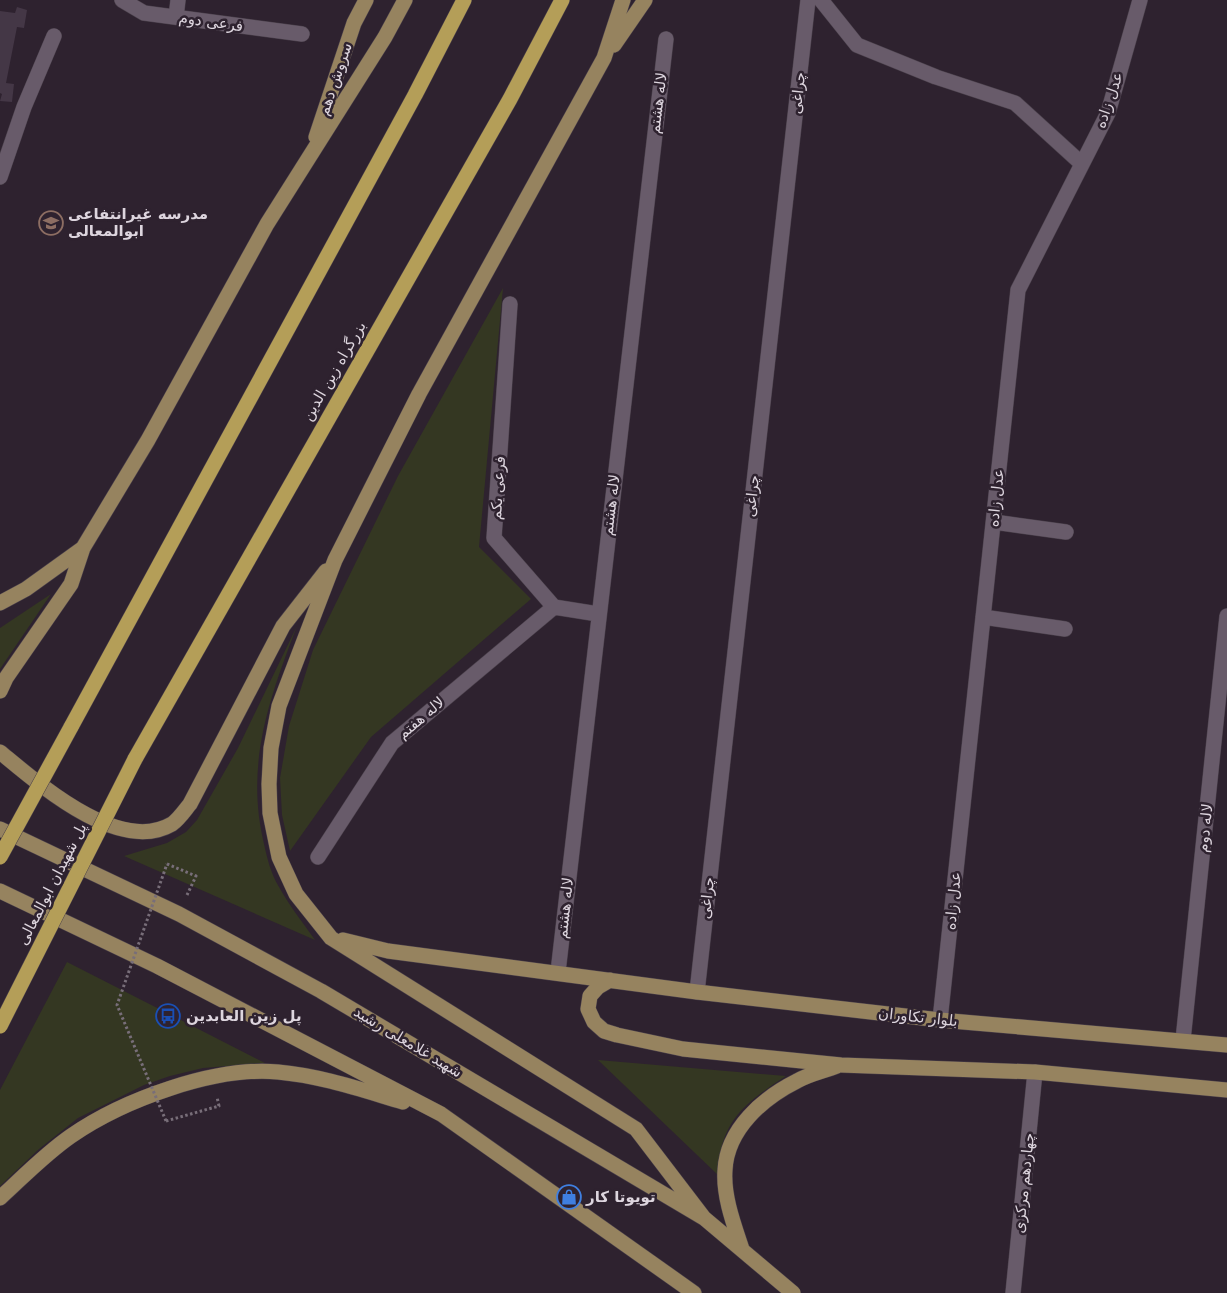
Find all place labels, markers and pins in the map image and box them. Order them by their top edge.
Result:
place label: مدرسه غیرانتفاعی ابوالمعالی [68,205,208,240]
school or university icon: مدرسه غیرانتفاعی ابوالمعالی [38,210,64,236]
bus stop icon: پل زین العابدین [155,1003,181,1029]
place label: پل زین العابدین [186,1007,302,1026]
shop icon: تویوتا کار [556,1184,582,1210]
place label: تویوتا کار [585,1188,656,1206]

